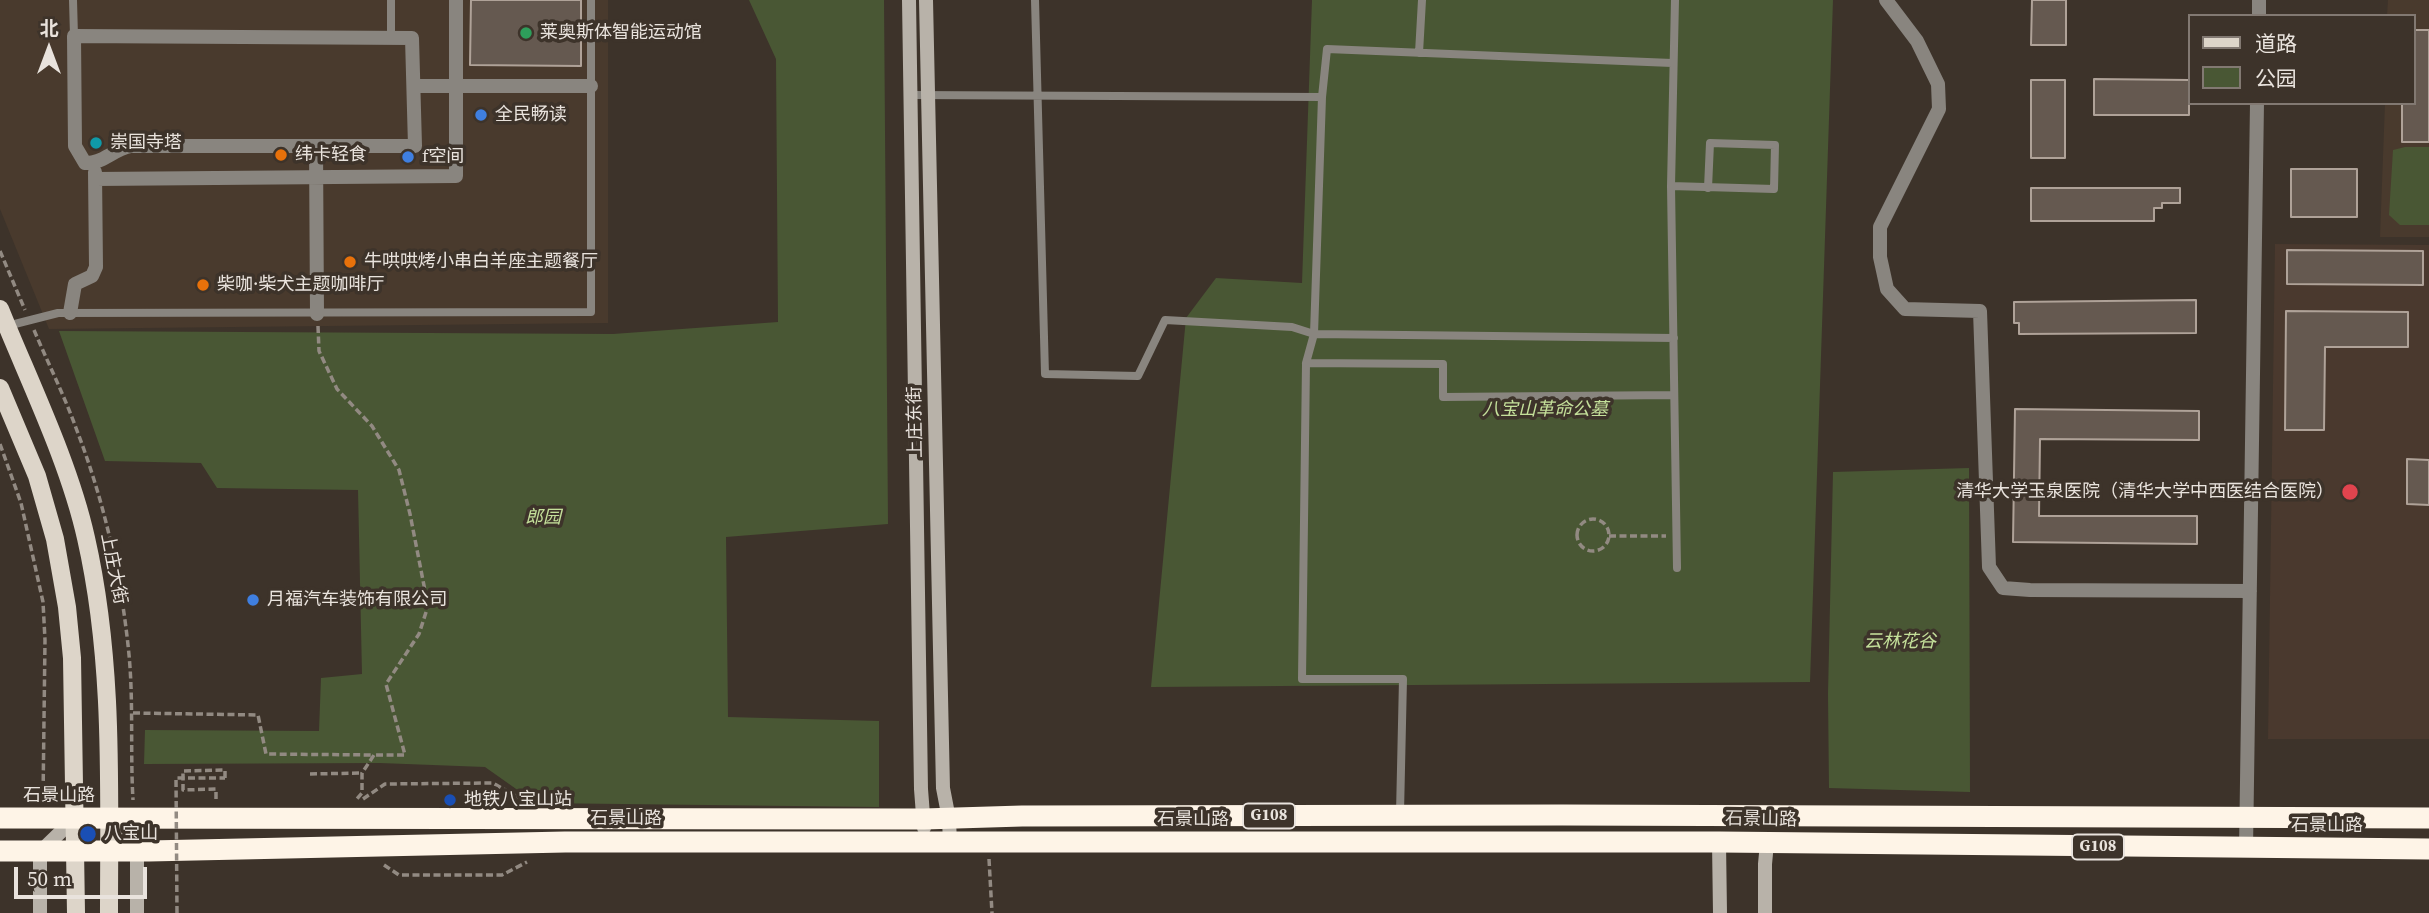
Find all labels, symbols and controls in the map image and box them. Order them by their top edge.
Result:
north arrow [14,14,84,84]
legend [2188,14,2415,105]
text: 北 [39,15,59,41]
place label: 莱奥斯体智能运动馆 [540,22,702,44]
marker: 莱奥斯体智能运动馆 [518,25,534,41]
text: 道路 [2255,29,2297,58]
text: 公园 [2255,64,2297,93]
place label: 全民畅读 [495,104,567,126]
marker: 全民畅读 [473,107,489,123]
place label: 崇国寺塔 [110,132,182,154]
marker: 崇国寺塔 [88,135,104,151]
place label: 纬卡轻食 [295,144,367,166]
place label: f空间 [422,146,464,168]
marker: 纬卡轻食 [273,147,289,163]
marker: f空间 [400,149,416,165]
place label: 牛哄哄烤小串白羊座主题餐厅 [364,251,598,273]
marker: 牛哄哄烤小串白羊座主题餐厅 [342,254,358,270]
place label: 柴咖·柴犬主题咖啡厅 [217,274,384,296]
marker: 柴咖·柴犬主题咖啡厅 [195,277,211,293]
street label: 上庄东街 [905,386,927,458]
park label: 八宝山革命公墓 [1482,399,1608,421]
place label: 清华大学玉泉医院（清华大学中西医结合医院） [1956,481,2334,503]
marker: 清华大学玉泉医院（清华大学中西医结合医院） [2340,482,2360,502]
park label: 郎园 [525,507,561,529]
street label: 上庄大街 [96,532,130,606]
place label: 月福汽车装饰有限公司 [267,589,447,611]
marker: 月福汽车装饰有限公司 [245,592,261,608]
park label: 云林花谷 [1864,631,1936,653]
street label: 石景山路 [23,785,95,807]
place label: 地铁八宝山站 [464,789,572,811]
marker: 地铁八宝山站 [442,792,458,808]
road number: G108 [1243,804,1295,828]
street label: 石景山路 [590,808,662,830]
street label: 石景山路 [1157,809,1229,831]
street label: 石景山路 [1725,809,1797,831]
street label: 石景山路 [2291,815,2363,837]
place label: 八宝山 [104,823,158,845]
marker: 八宝山 [78,824,98,844]
road number: G108 [2072,834,2124,860]
scale bar [18,853,150,897]
text: 50 m [27,864,72,893]

